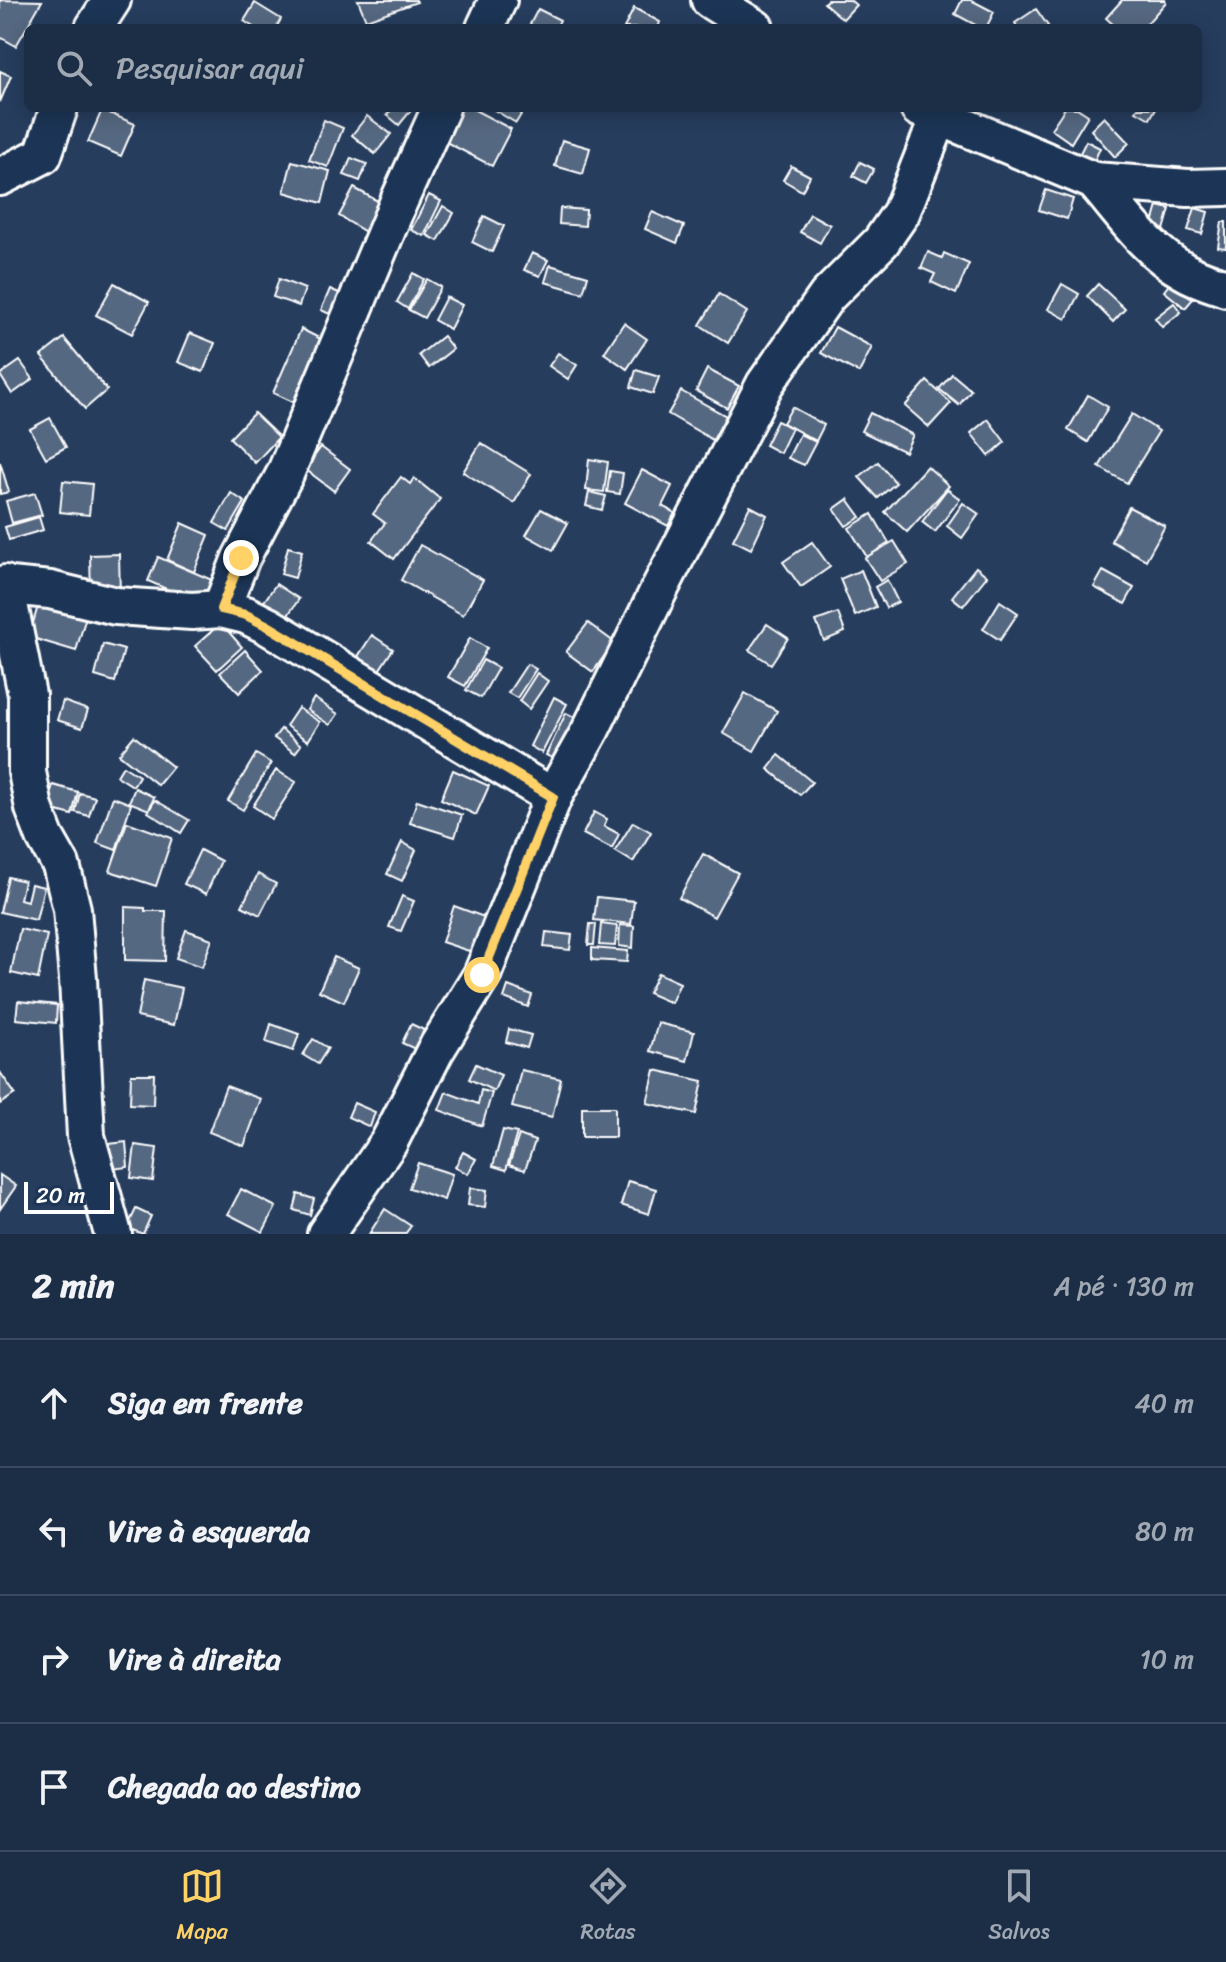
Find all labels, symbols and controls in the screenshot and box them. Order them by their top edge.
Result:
search box [24,24,1202,112]
text: Pesquisar aqui [116,41,304,95]
icon: search [52,46,96,90]
route end [223,540,259,576]
route start [464,957,500,993]
text: 20 m [36,1176,85,1215]
scale bar [24,1178,114,1214]
text: 2 min [32,1256,114,1316]
text: A pé · 130 m [1054,1263,1194,1309]
text: Siga em frente [108,1376,303,1430]
text: 40 m [1135,1380,1194,1426]
icon: ahead [32,1381,76,1425]
text: Vire à esquerda [108,1504,310,1558]
text: 80 m [1135,1508,1194,1554]
icon: left [32,1509,76,1553]
text: Vire à direita [108,1632,281,1686]
text: 10 m [1140,1636,1194,1682]
icon: right [32,1637,76,1681]
text: Chegada ao destino [108,1760,361,1814]
icon: arrive [32,1765,76,1809]
tab: Mapa [176,1864,228,1951]
tab: Rotas [580,1864,636,1951]
tab: Salvos [988,1864,1050,1951]

